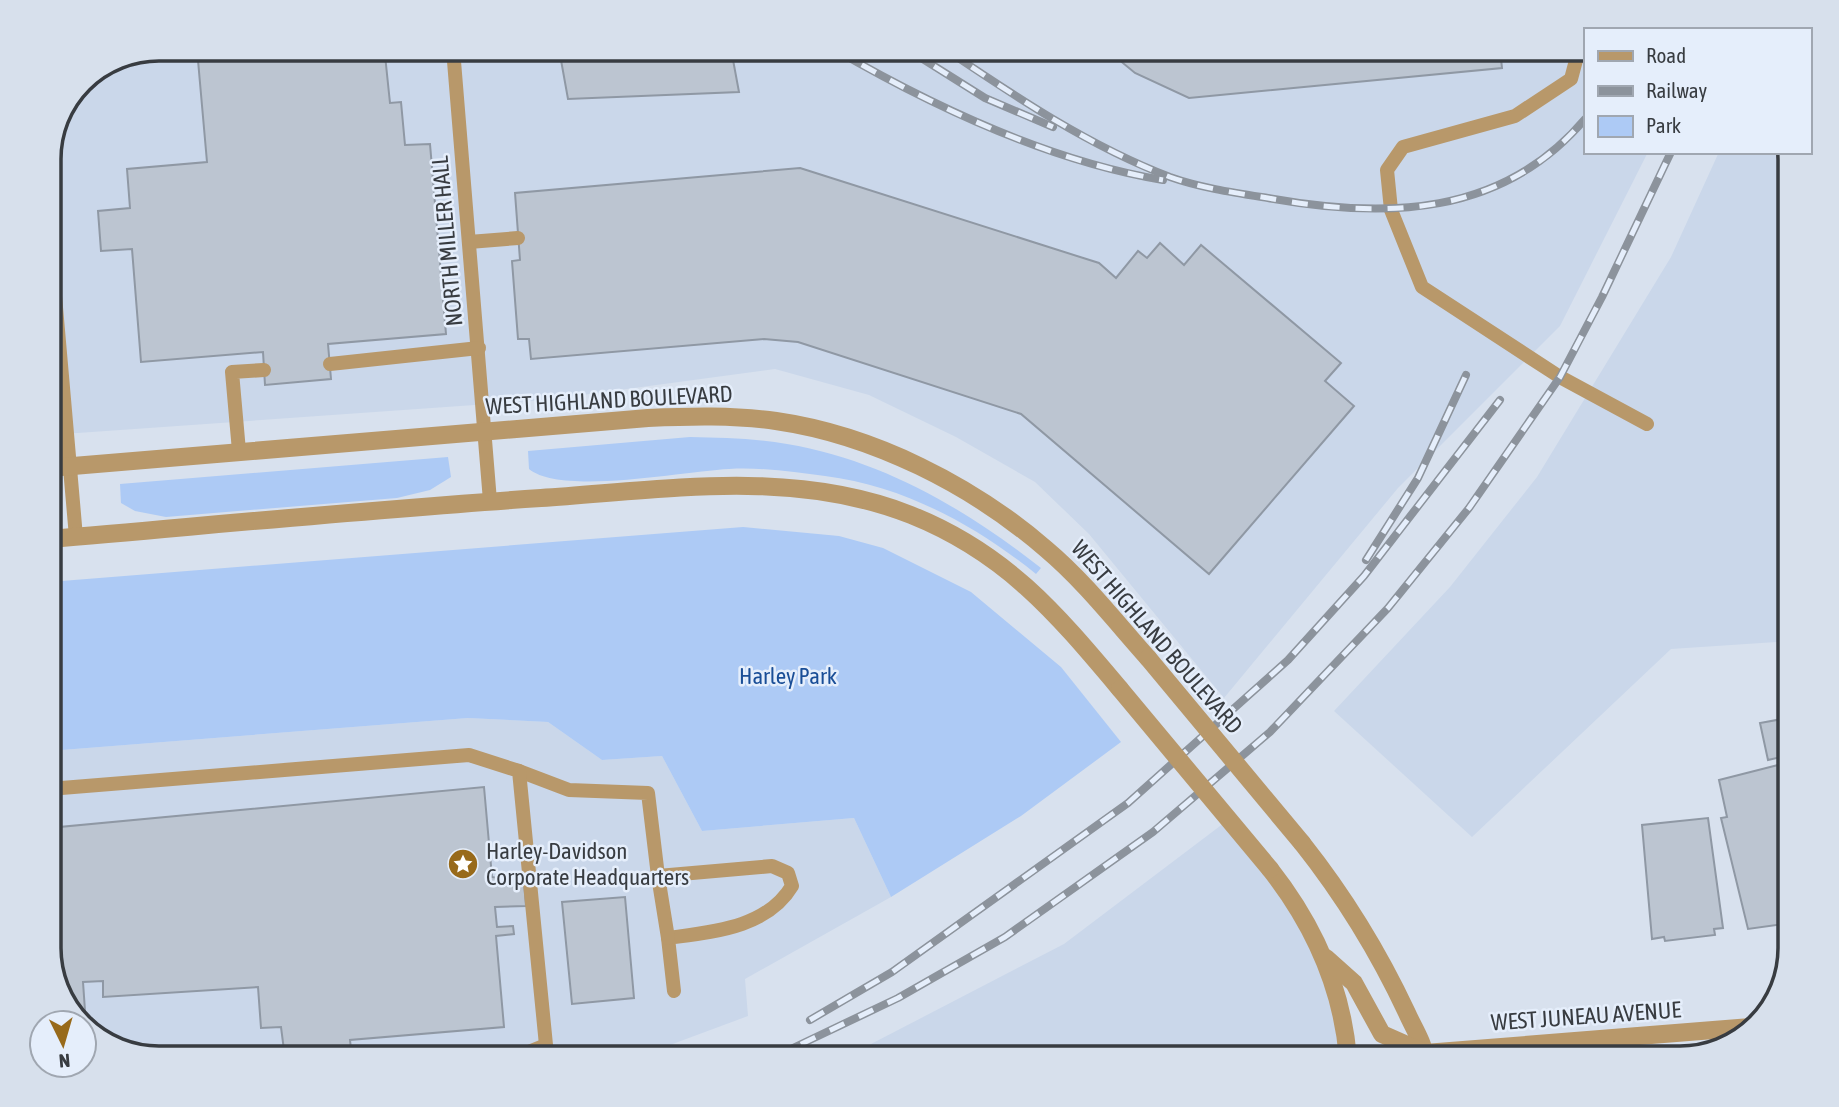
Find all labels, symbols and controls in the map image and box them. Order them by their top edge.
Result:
legend [1584,28,1811,154]
text: Road [1646,43,1686,67]
text: Railway [1646,78,1708,102]
text: Park [1646,113,1681,137]
street label: NORTH MILLER HALL [427,155,467,327]
street label: WEST HIGHLAND BOULEVARD [485,381,733,419]
street label: WEST HIGHLAND BOULEVARD [1066,535,1248,739]
park label: Harley Park [739,663,837,689]
place label: Harley-Davidson Corporate Headquarters [486,838,689,890]
place icon: Harley-Davidson Corporate Headquarters [446,847,480,881]
street label: WEST JUNEAU AVENUE [1490,996,1682,1036]
north arrow [28,1009,98,1079]
text: N [58,1049,71,1072]

